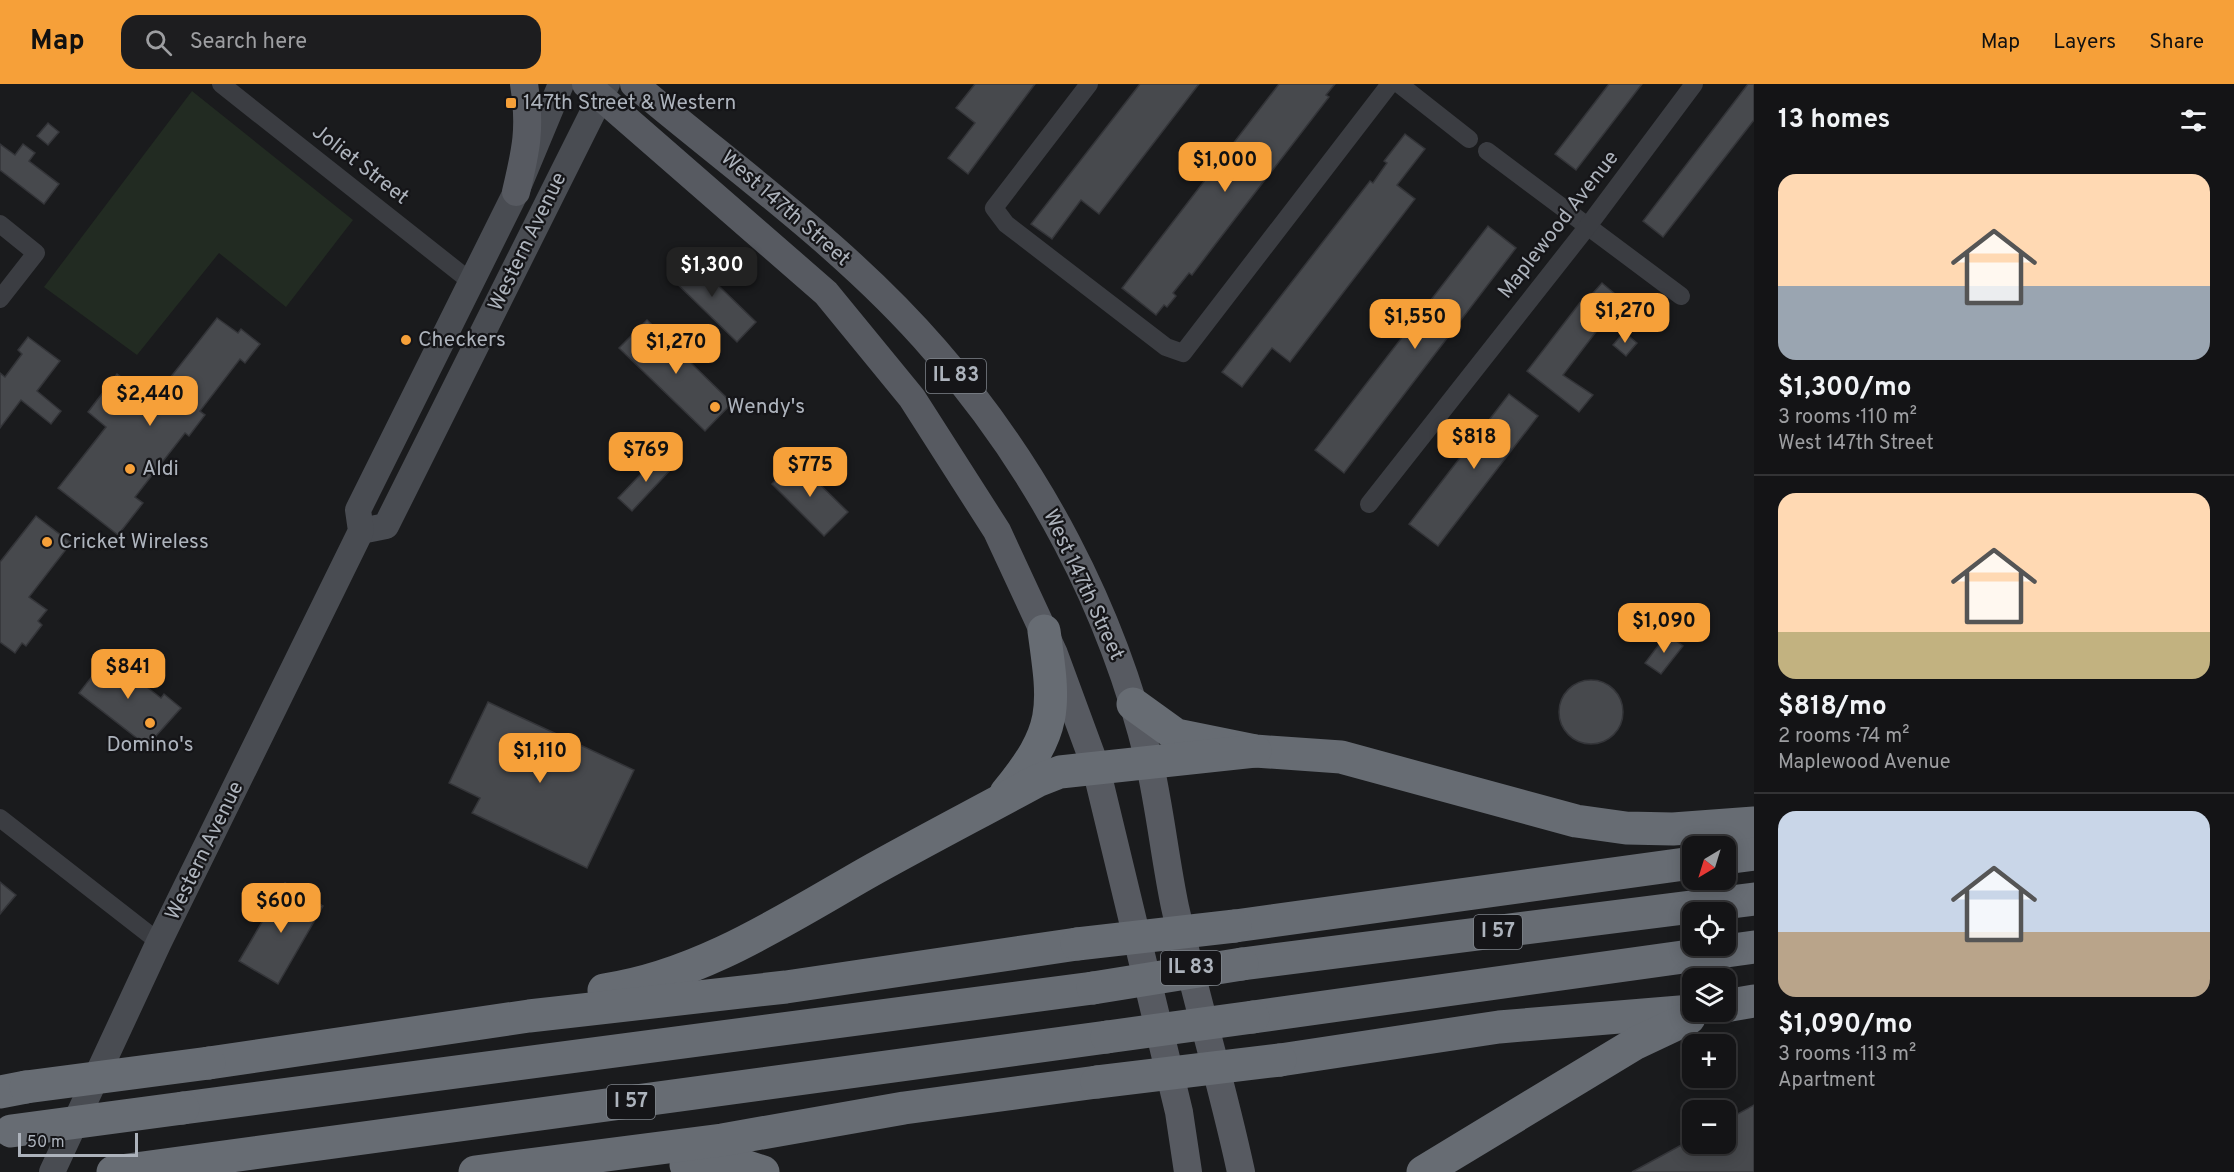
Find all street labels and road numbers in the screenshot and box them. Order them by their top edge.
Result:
street label: Joliet Street [306,119,414,211]
street label: West 147th Street [714,145,856,273]
street label: Maplewood Avenue [1493,145,1625,305]
street label: Western Avenue [483,168,573,316]
road number: IL 83 [926,359,986,393]
street label: West 147th Street [1036,505,1130,665]
street label: Western Avenue [160,777,250,925]
road number: I 57 [1474,915,1522,949]
road number: IL 83 [1161,951,1221,985]
road number: I 57 [607,1085,655,1119]

